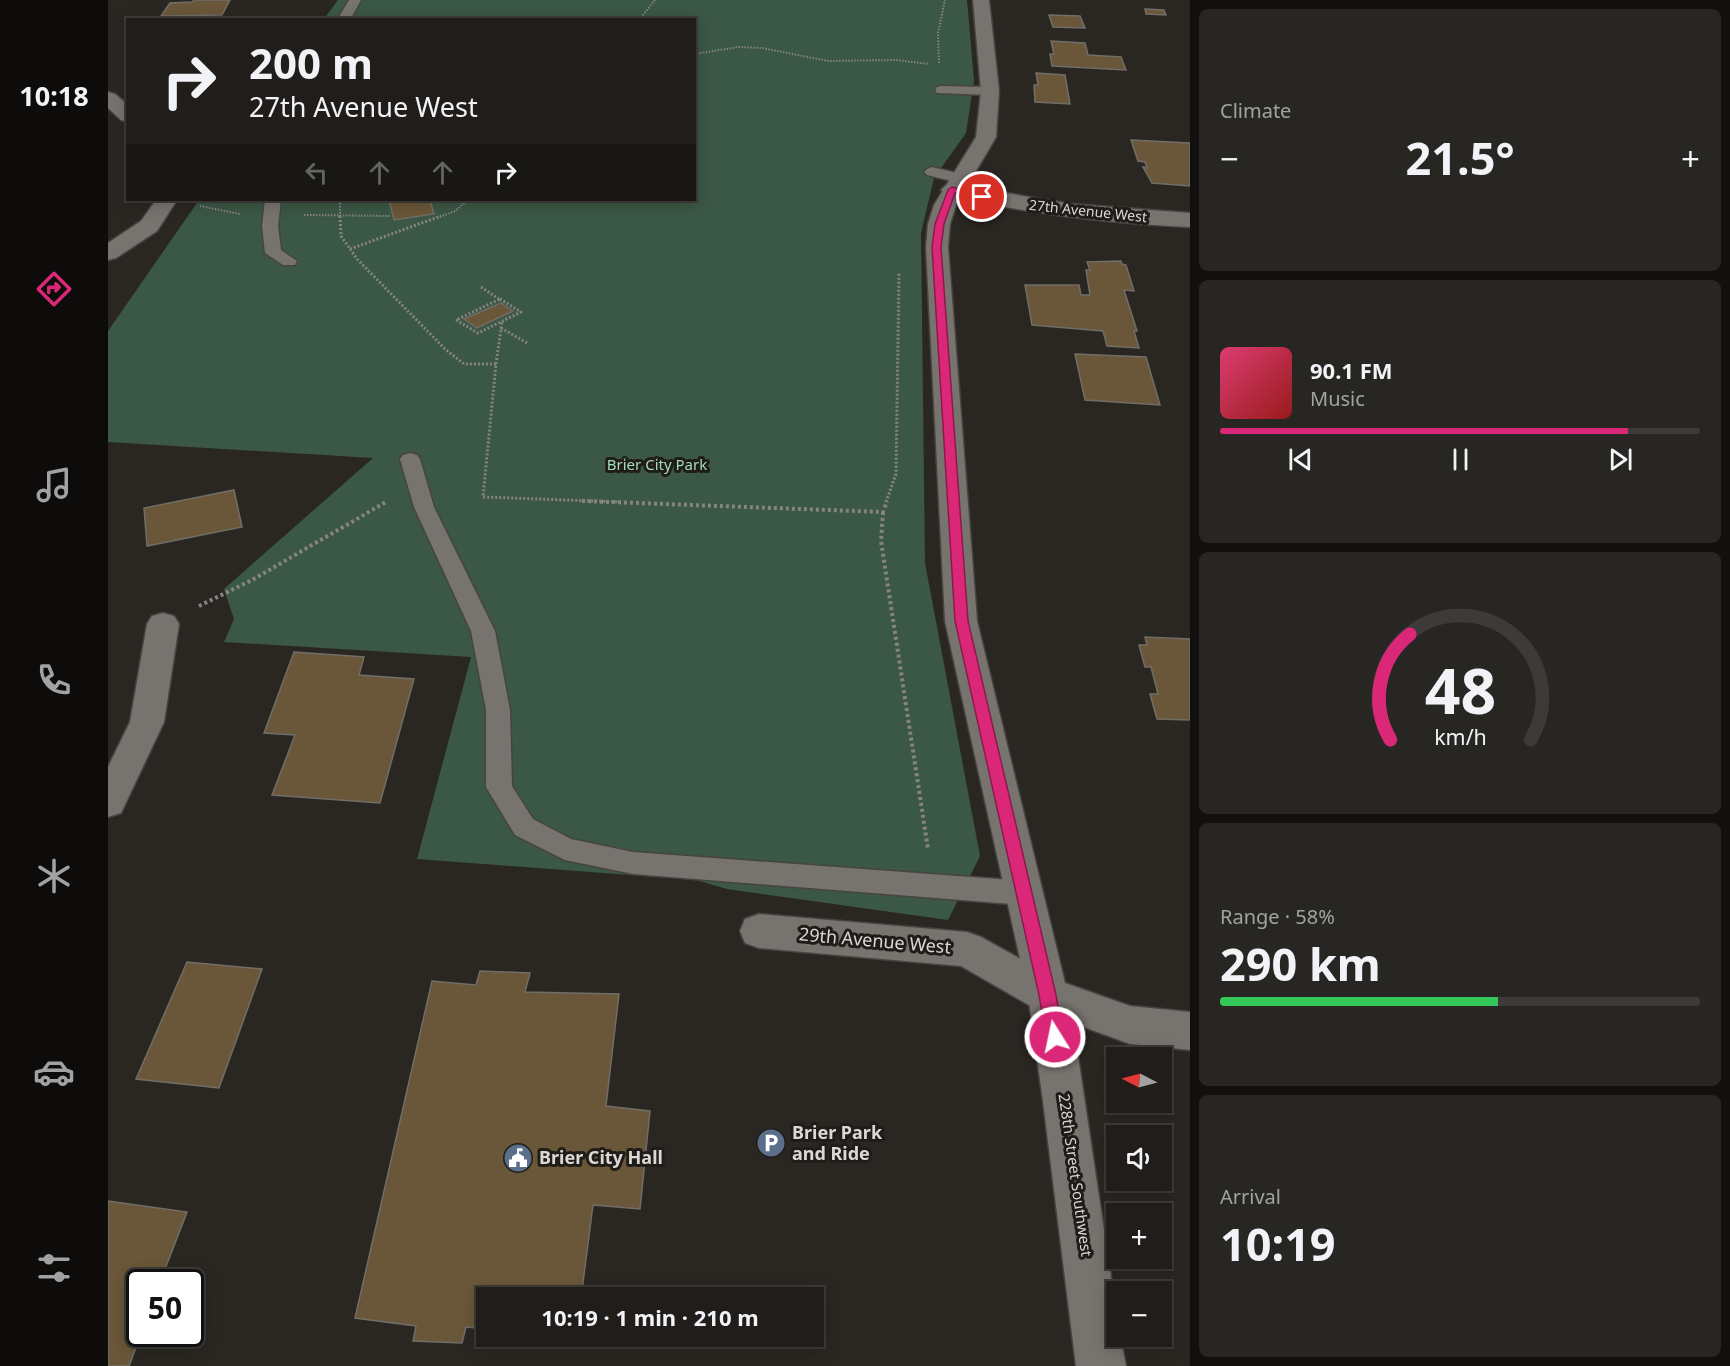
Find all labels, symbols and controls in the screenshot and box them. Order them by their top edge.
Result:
text: 200 m [249,34,373,91]
icon: right [150,42,228,120]
text: 10:18 [19,77,89,114]
text: 27th Avenue West [249,88,478,125]
text: Climate [1220,97,1291,124]
text: 21.5° [1406,127,1514,188]
text: − [1220,136,1239,181]
text: + [1681,136,1700,181]
icon: left [300,156,333,189]
icon: ahead [363,156,396,189]
icon: ahead [426,156,459,189]
icon: right [489,156,522,189]
pin [956,171,1007,222]
icon: arrive [965,180,998,213]
street label: 27th Avenue West [1028,195,1148,226]
icon: directions [33,268,75,310]
text: 90.1 FM [1310,355,1392,385]
text: Music [1310,385,1365,412]
icon: previous [1284,443,1317,476]
icon: pause [1444,443,1477,476]
icon: next [1604,443,1637,476]
park label: Brier City Park [607,454,707,474]
icon: music [33,464,75,506]
text: 48 [1424,647,1496,732]
icon: phone [33,659,75,701]
text: km/h [1434,722,1486,751]
icon: climate [33,855,75,897]
text: Range · 58% [1220,903,1335,930]
street label: 29th Avenue West [798,921,953,959]
text: 290 km [1220,933,1381,994]
position arrow [1023,1005,1087,1069]
north arrow [1106,1047,1172,1113]
map controls [1106,1047,1172,1347]
icon: car [33,1051,75,1093]
street label: 228th Street Southwest [1055,1092,1097,1258]
place label: Brier Park and Ride [792,1120,883,1165]
button: sound [1106,1125,1172,1191]
parking icon: Brier Park and Ride [755,1127,787,1159]
public building icon: Brier City Hall [502,1142,534,1174]
place label: Brier City Hall [539,1145,663,1169]
text: Arrival [1220,1183,1281,1210]
button: + [1106,1203,1172,1269]
text: 10:19 [1220,1213,1336,1274]
icon: filters [33,1247,75,1289]
speed limit sign: 50 [126,1269,204,1347]
button: − [1106,1281,1172,1347]
text: 10:19 · 1 min · 210 m [541,1302,759,1332]

